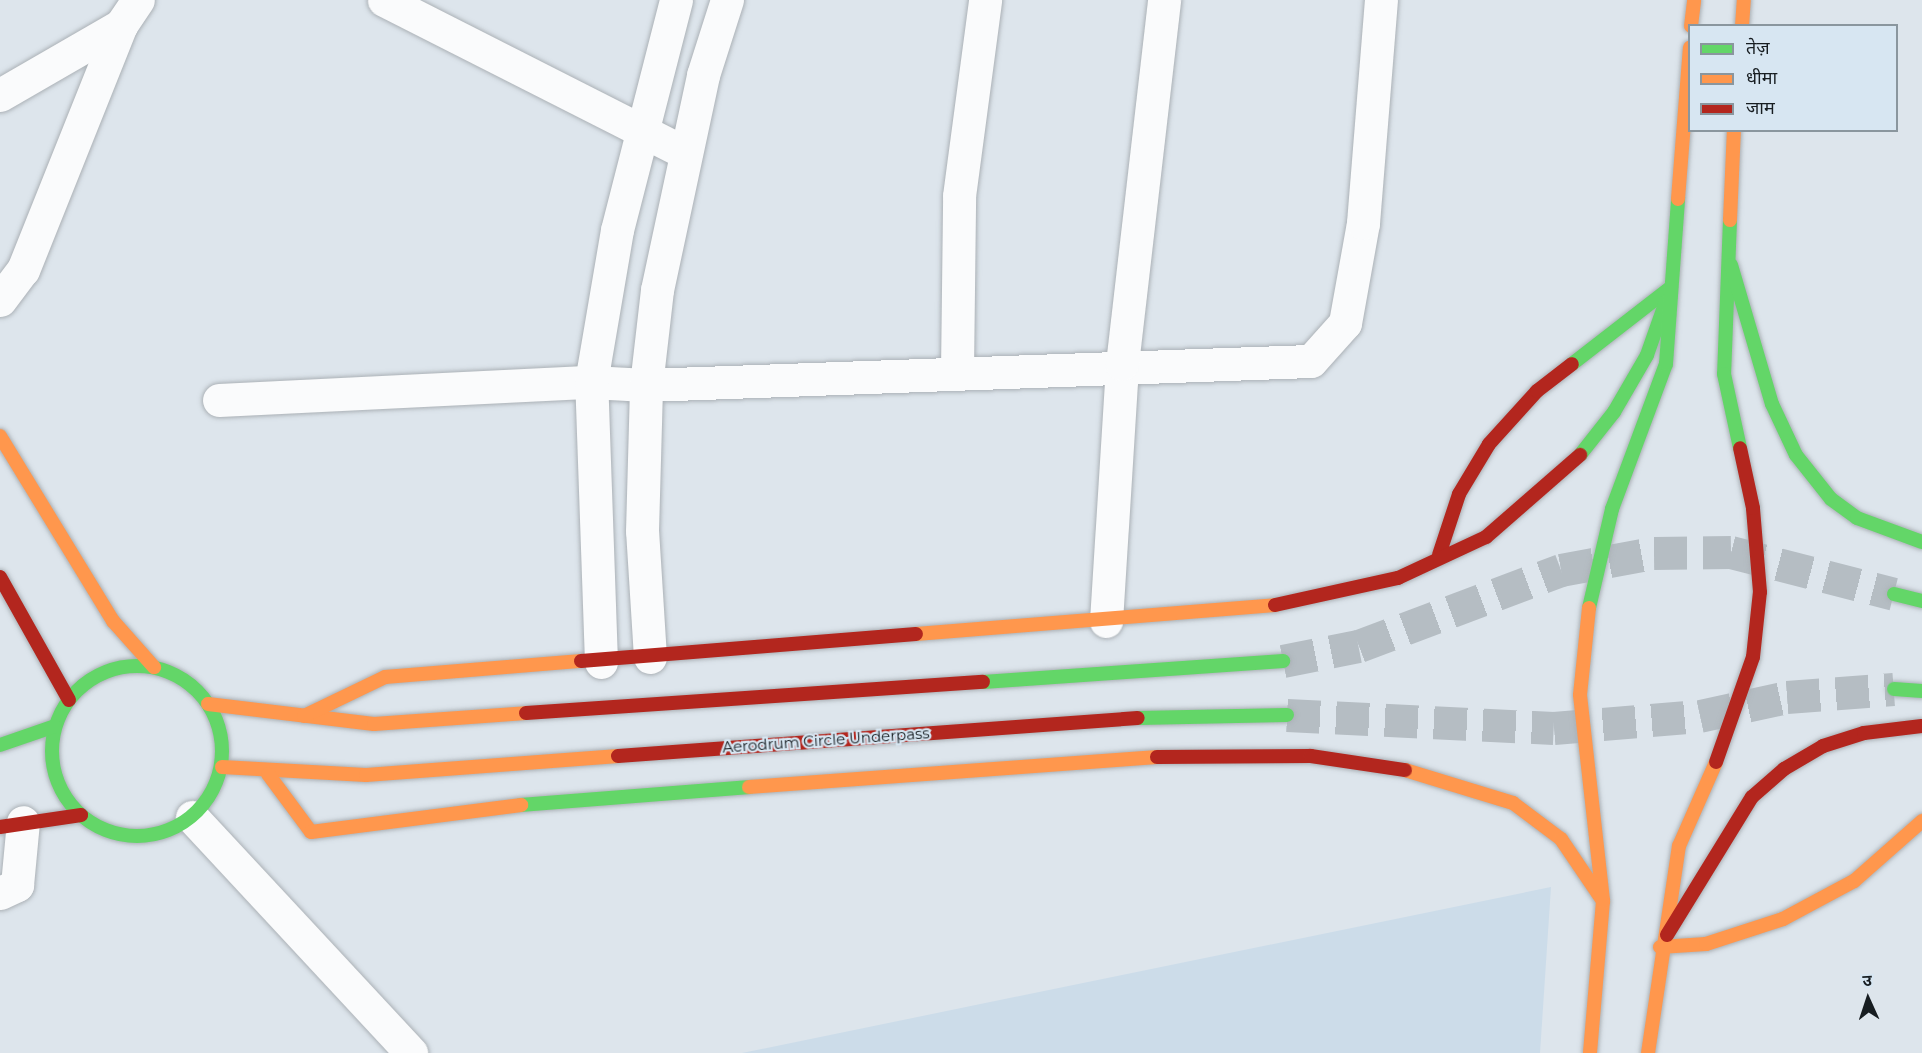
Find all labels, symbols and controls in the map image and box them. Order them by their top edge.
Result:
legend [1688,24,1898,132]
text: तेज़ [1746,37,1770,59]
text: धीमा [1746,67,1777,89]
text: जाम [1746,97,1775,119]
street label: Aerodrum Circle Underpass [722,724,930,756]
north arrow [1838,969,1898,1029]
text: उ [1862,971,1872,990]

